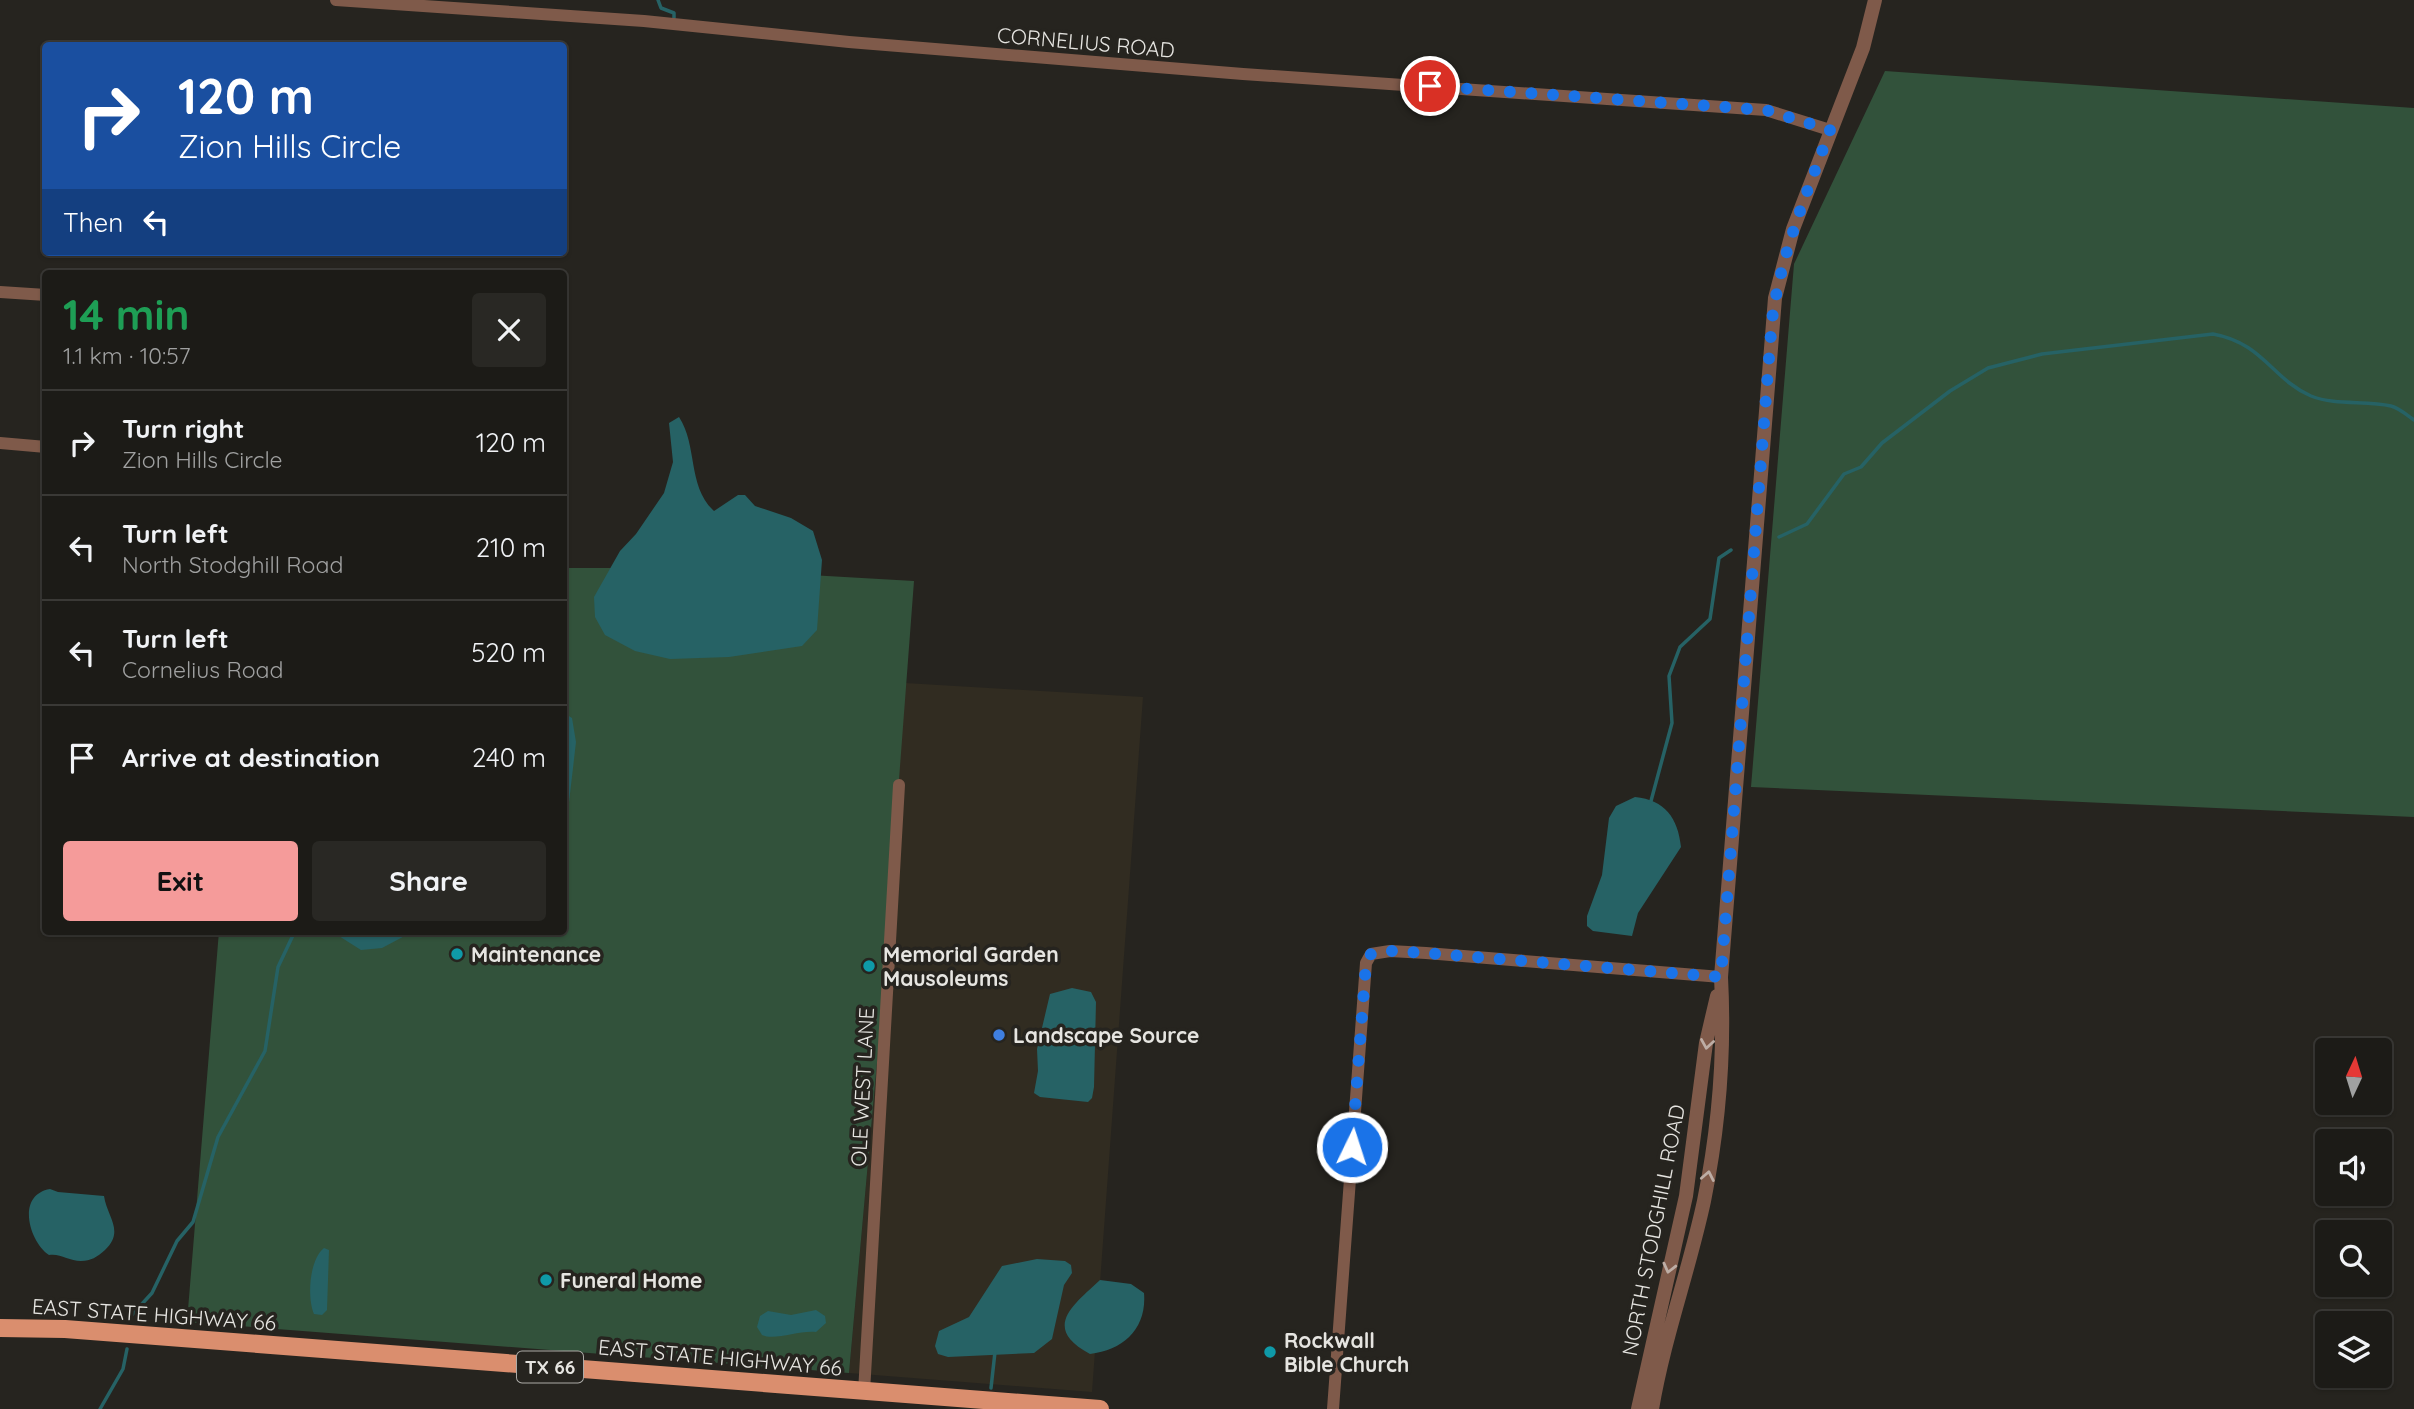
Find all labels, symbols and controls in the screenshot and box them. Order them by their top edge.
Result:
street label: CORNELIUS ROAD [996,21,1176,63]
pin [1400,56,1460,116]
text: 120 m [178,65,314,126]
icon: arrive [1411,67,1449,105]
icon: right [63,70,154,161]
text: Zion Hills Circle [178,126,401,166]
icon: left [137,203,175,241]
text: Then [63,206,123,239]
text: 14 min [63,288,189,341]
button: close [472,293,546,367]
text: 1.1 km · 10:57 [63,341,191,370]
text: Turn right [122,412,244,445]
icon: right [63,424,101,462]
text: 120 m [476,426,546,459]
text: Zion Hills Circle [122,445,283,474]
text: Turn left [122,517,229,550]
icon: left [63,529,101,567]
text: 210 m [476,531,546,564]
text: North Stodghill Road [122,550,343,579]
text: Turn left [122,622,229,655]
icon: left [63,634,101,672]
text: 520 m [471,636,546,669]
text: Cornelius Road [122,655,283,684]
icon: arrive [63,739,101,777]
text: Arrive at destination [122,741,380,774]
text: 240 m [472,741,546,774]
button: Exit [63,841,298,921]
button: Share [312,841,546,921]
place label: Maintenance [471,941,601,967]
place label: Memorial Garden Mausoleums [883,941,1059,991]
marker: Maintenance [449,946,465,962]
marker: Memorial Garden Mausoleums [861,958,877,974]
street label: OLE WEST LANE [845,1007,879,1167]
place label: Landscape Source [1013,1022,1199,1048]
marker: Landscape Source [991,1027,1007,1043]
one-way arrow [1700,1038,1715,1050]
north arrow [2315,1038,2392,1115]
map controls [2315,1038,2392,1388]
street label: NORTH STODGHILL ROAD [1616,1102,1690,1358]
position arrow [1315,1110,1389,1184]
button: sound [2315,1129,2392,1206]
one-way arrow [1700,1170,1715,1182]
button: search [2315,1220,2392,1297]
one-way arrow [1663,1262,1677,1274]
place label: Funeral Home [560,1267,702,1293]
marker: Funeral Home [538,1272,554,1288]
street label: EAST STATE HIGHWAY 66 [31,1292,277,1336]
button: layers [2315,1311,2392,1388]
place label: Rockwall Bible Church [1284,1327,1409,1377]
street label: EAST STATE HIGHWAY 66 [597,1333,843,1381]
marker: Rockwall Bible Church [1262,1344,1278,1360]
road number: TX 66 [517,1352,583,1382]

